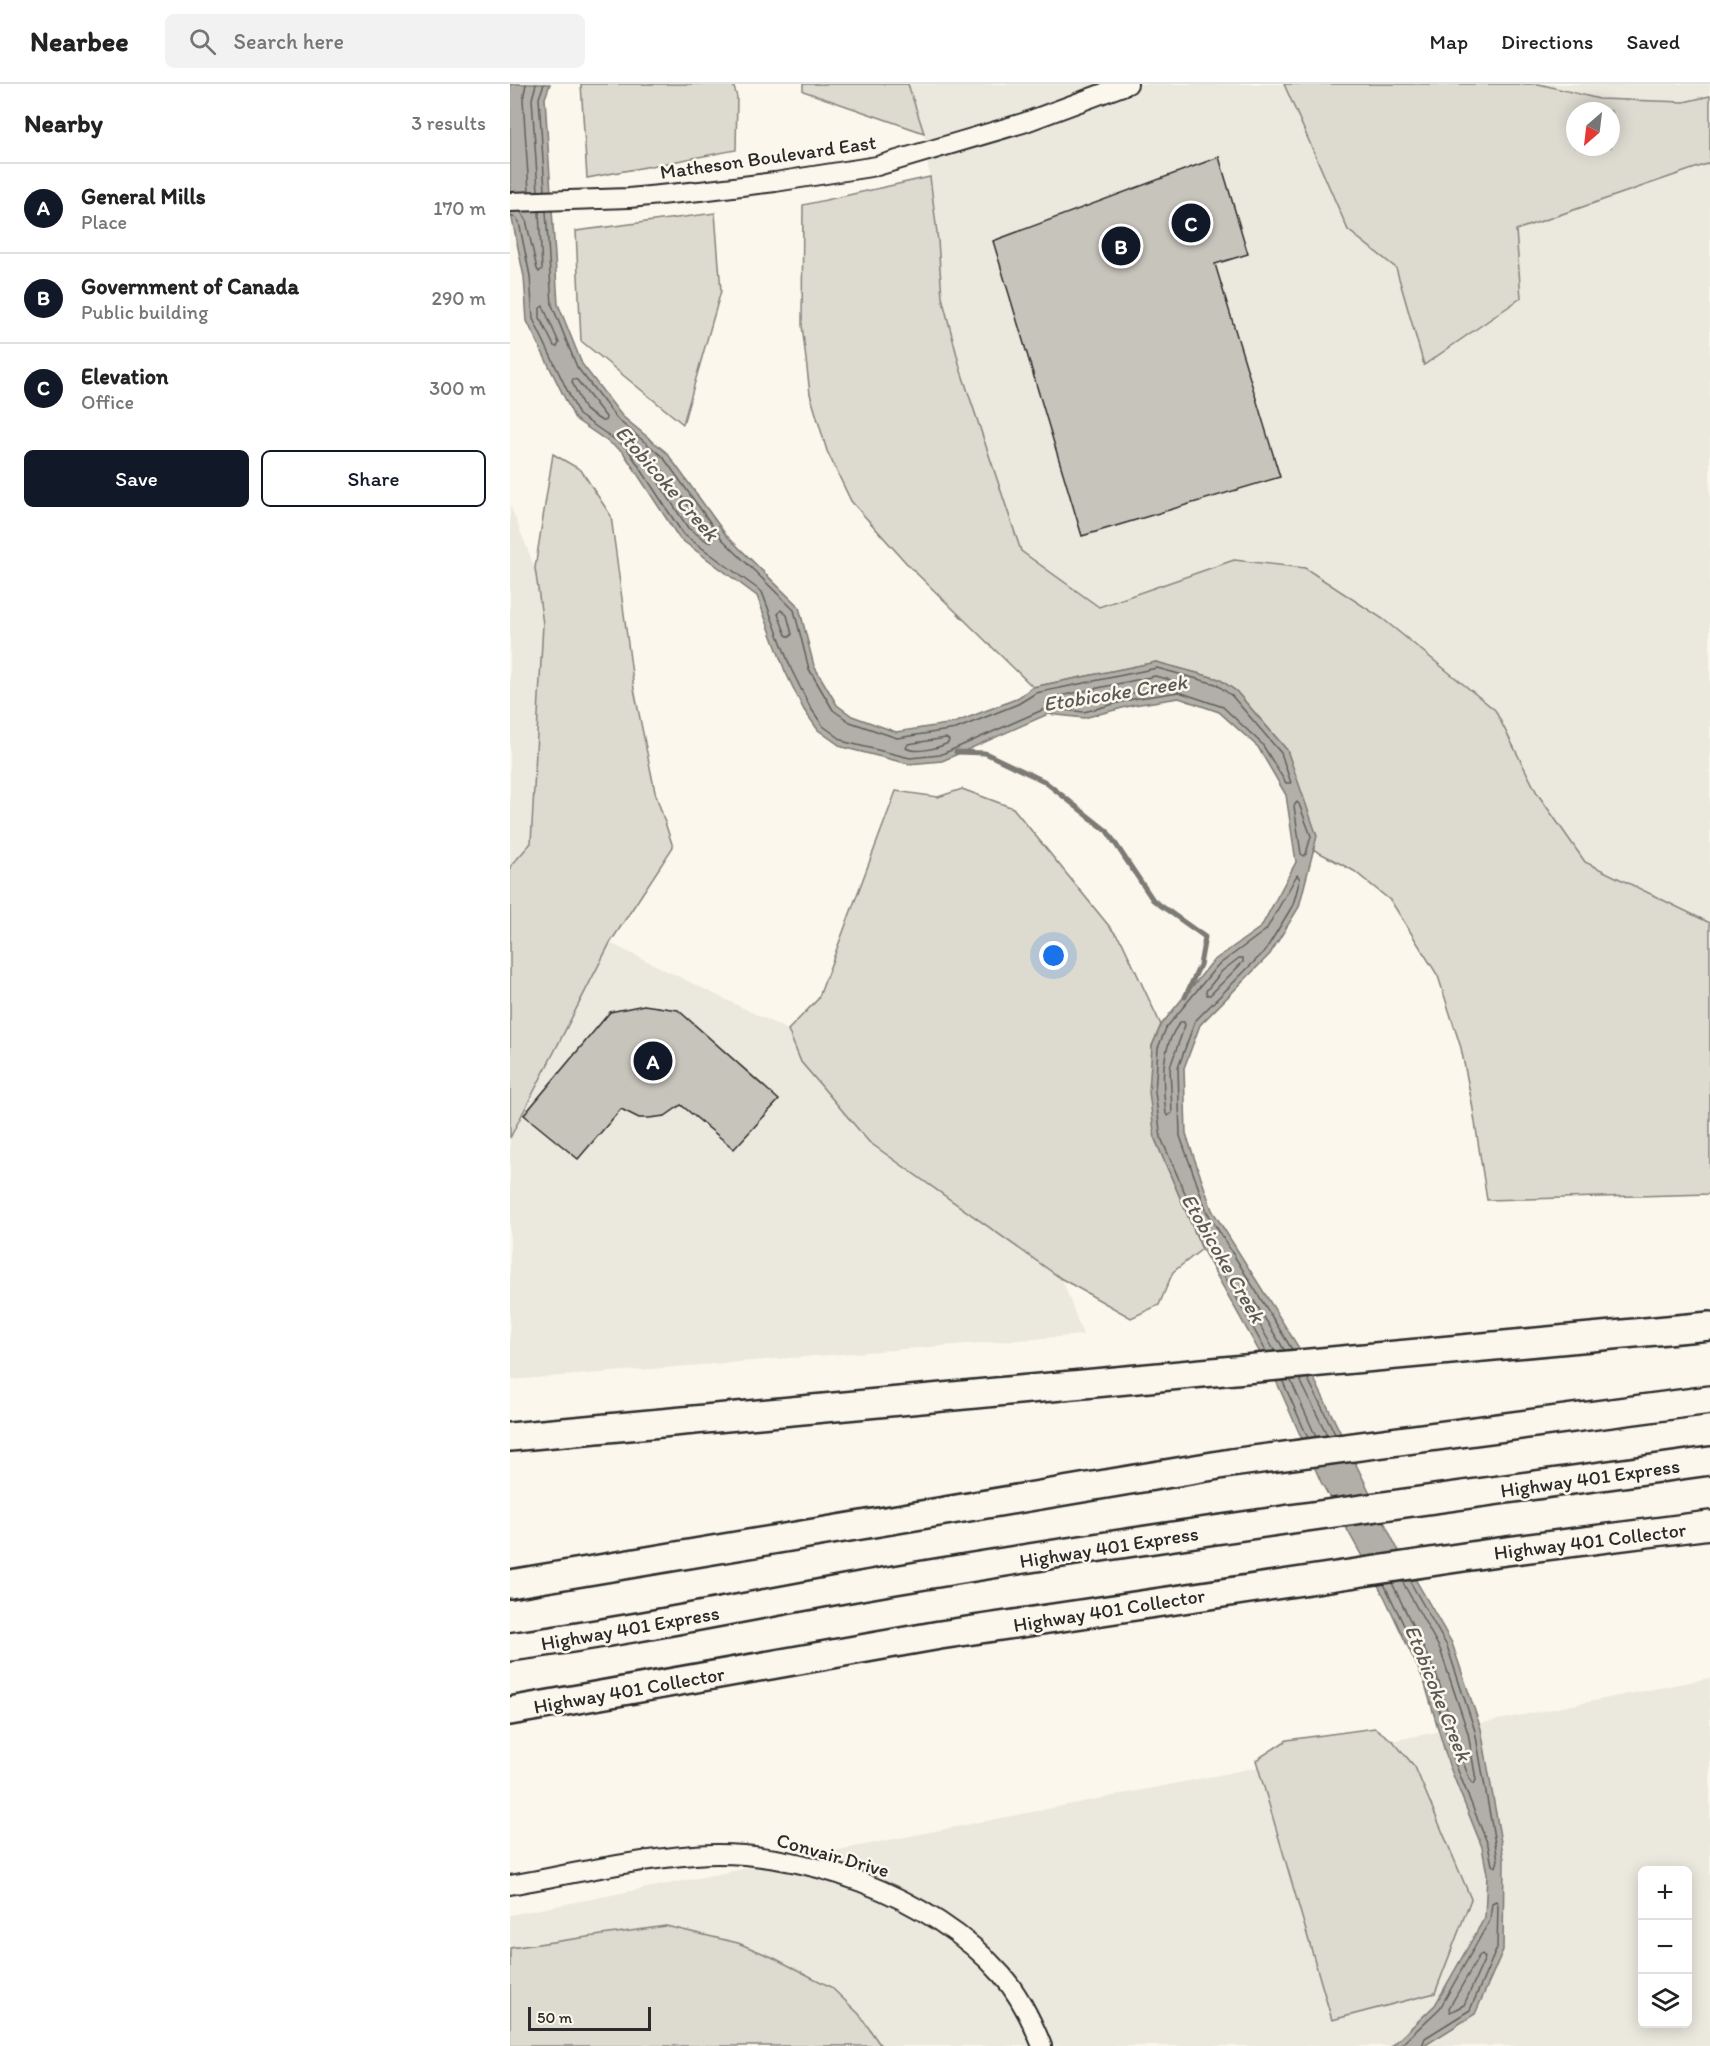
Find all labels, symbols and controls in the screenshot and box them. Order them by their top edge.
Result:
search box [165,14,585,68]
text: Nearbee [30,24,129,58]
icon: search [186,25,219,58]
text: Search here [234,28,344,55]
text: Map [1430,29,1468,54]
text: Directions [1501,29,1593,54]
text: Saved [1626,29,1680,54]
north arrow [1566,102,1620,156]
text: Nearby [24,107,103,139]
text: 3 results [411,111,486,135]
street label: Matheson Boulevard East [658,130,878,184]
text: General Mills [81,183,206,210]
text: A [37,196,50,220]
text: 170 m [433,196,486,220]
pin: C [1172,200,1210,246]
text: Place [81,210,127,234]
pin: B [1102,224,1140,268]
text: Government of Canada [81,273,299,300]
text: B [37,286,50,310]
text: 290 m [431,286,486,310]
text: Public building [81,300,208,324]
text: Elevation [81,363,168,390]
text: C [37,376,50,400]
text: 300 m [429,376,486,400]
text: Office [81,390,134,414]
water label: Etobicoke Creek [610,420,725,546]
button: Save [24,450,249,507]
button: Share [261,450,486,507]
water label: Etobicoke Creek [1041,669,1190,716]
your location [1039,941,1068,970]
pin: A [634,1038,672,1084]
water label: Etobicoke Creek [1176,1189,1271,1328]
street label: Highway 401 Express [1499,1454,1681,1502]
street label: Highway 401 Collector [1493,1517,1688,1565]
street label: Highway 401 Express [1018,1521,1200,1573]
street label: Highway 401 Collector [1012,1583,1207,1637]
street label: Highway 401 Express [539,1600,721,1656]
water label: Etobicoke Creek [1400,1621,1478,1766]
street label: Highway 401 Collector [532,1661,727,1719]
street label: Convair Drive [774,1827,892,1883]
map controls [1638,1866,1692,2028]
button: + [1638,1866,1692,1920]
button: − [1638,1920,1692,1974]
button: layers [1638,1974,1692,2028]
scale bar [528,2004,651,2032]
text: 50 m [537,2008,572,2027]

